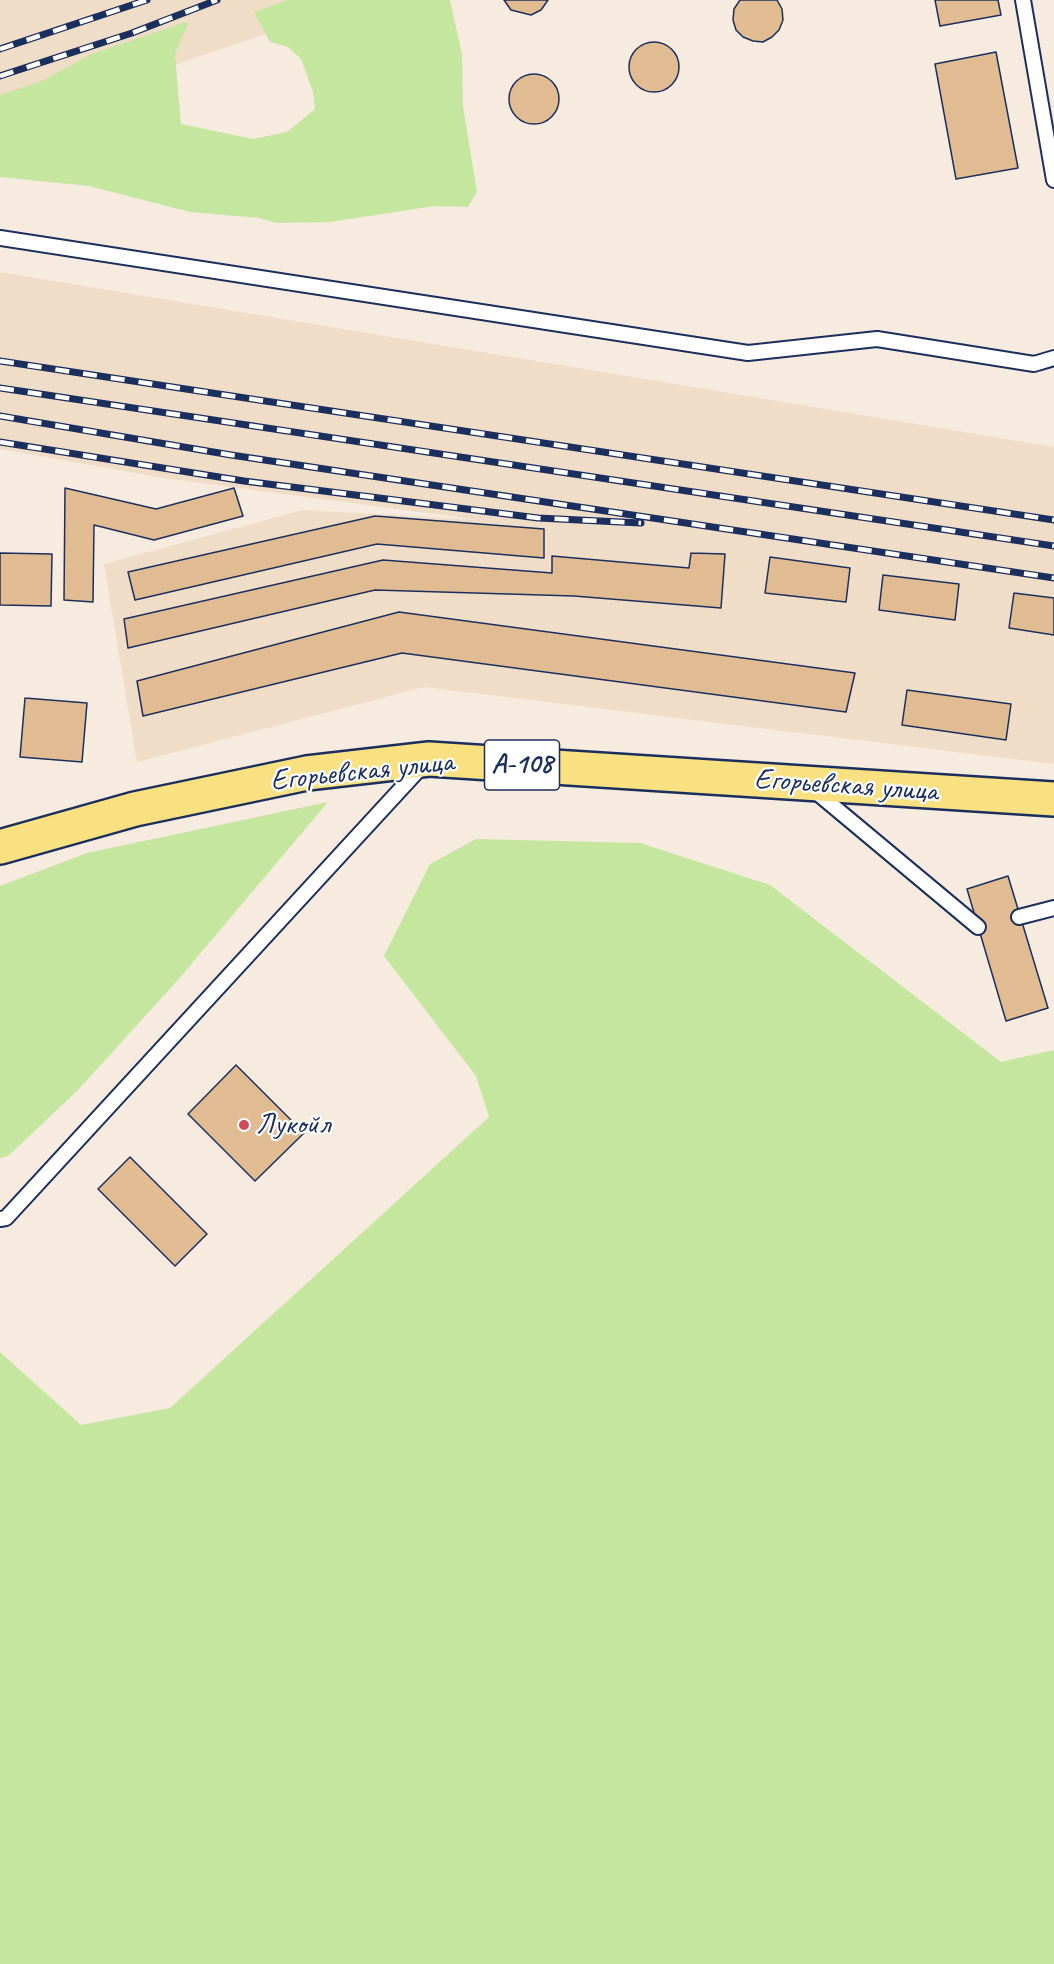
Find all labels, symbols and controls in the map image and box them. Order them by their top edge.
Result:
road number: А-108 [484,740,560,790]
street label: Егорьевская улица [269,744,455,800]
street label: Егорьевская улица [753,762,939,810]
place label: Лукойл [256,1107,330,1143]
marker: Лукойл [237,1118,251,1132]

